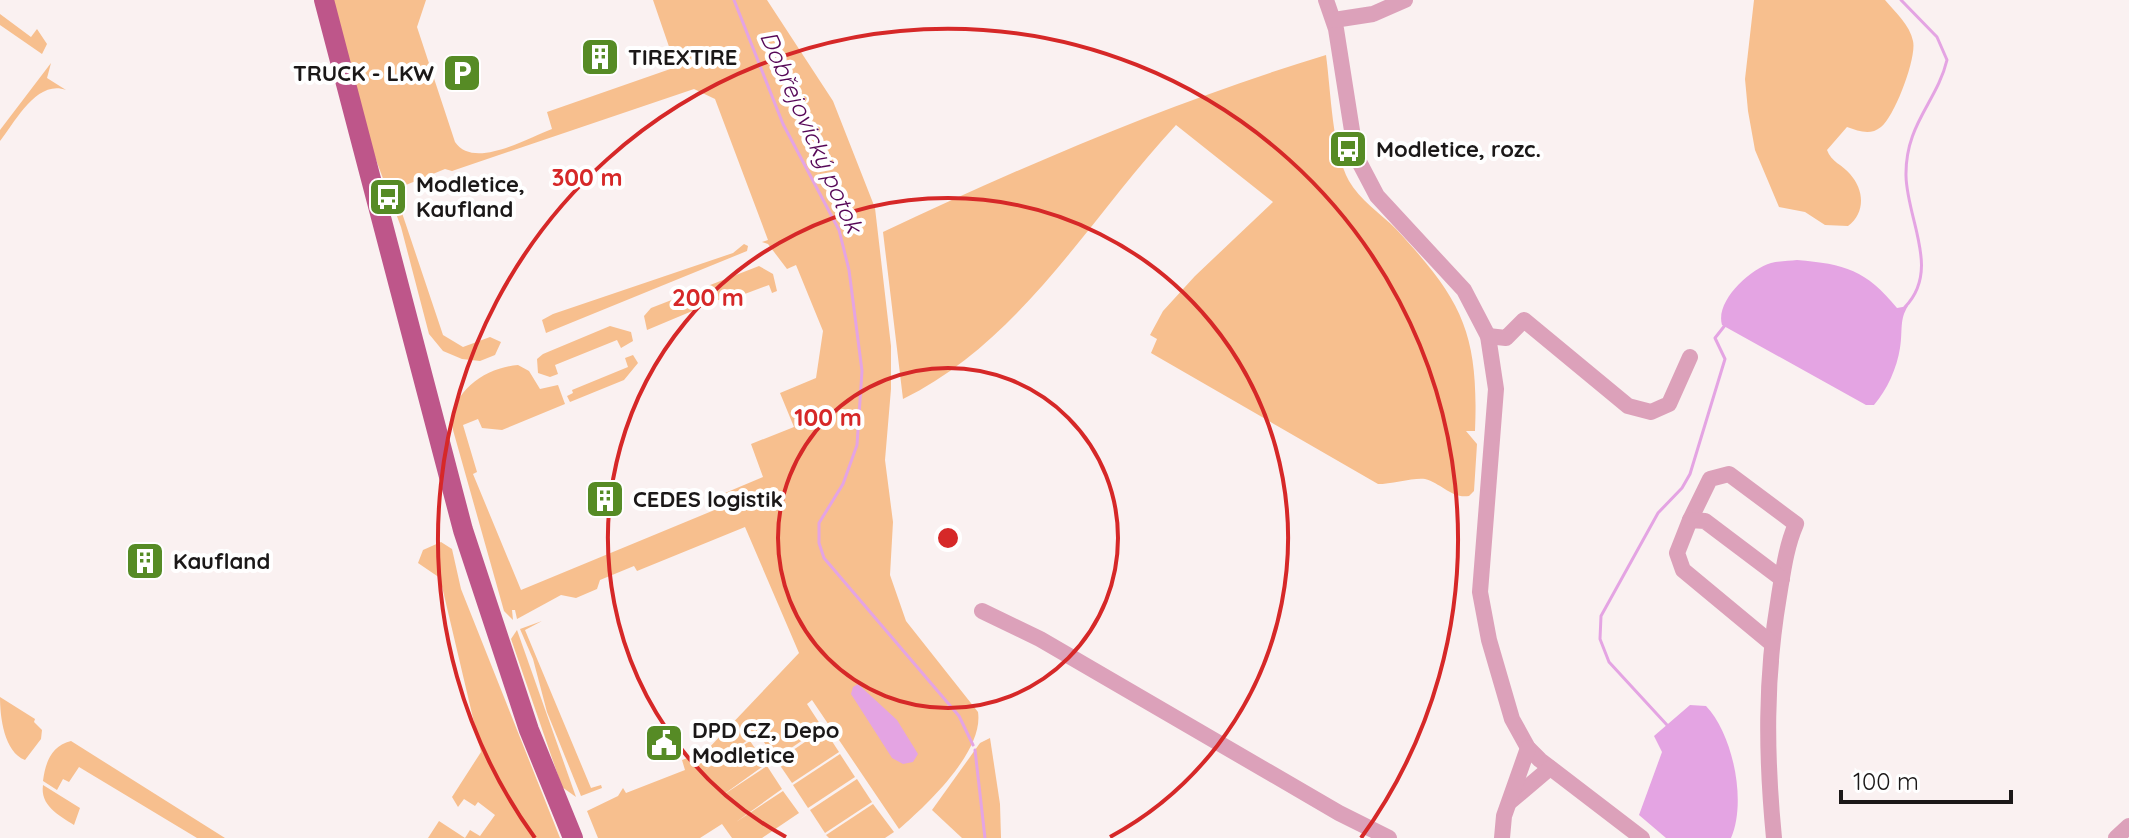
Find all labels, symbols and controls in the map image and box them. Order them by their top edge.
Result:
water label: Dobřejovický potok [754,26,871,239]
building icon: TIREXTIRE [579,36,621,78]
place label: TIREXTIRE [628,43,737,71]
parking icon: TRUCK - LKW [441,52,483,94]
place label: TRUCK - LKW [293,59,434,87]
bus stop icon: Modletice, rozc. [1327,128,1369,170]
place label: Modletice, rozc. [1376,135,1541,163]
text: 300 m [551,162,623,192]
place label: Modletice, Kaufland [416,170,525,223]
bus stop icon: Modletice, Kaufland [367,176,409,218]
text: 200 m [672,282,744,312]
text: 100 m [794,402,862,432]
building icon: CEDES logistik [584,478,626,520]
place label: CEDES logistik [633,485,783,513]
centre of rings [934,524,962,552]
building icon: Kaufland [124,540,166,582]
place label: Kaufland [173,547,270,575]
place label: DPD CZ, Depo Modletice [692,716,840,769]
public building icon: DPD CZ, Depo Modletice [643,722,685,764]
scale bar [1841,754,2011,804]
text: 100 m [1853,766,1919,796]

